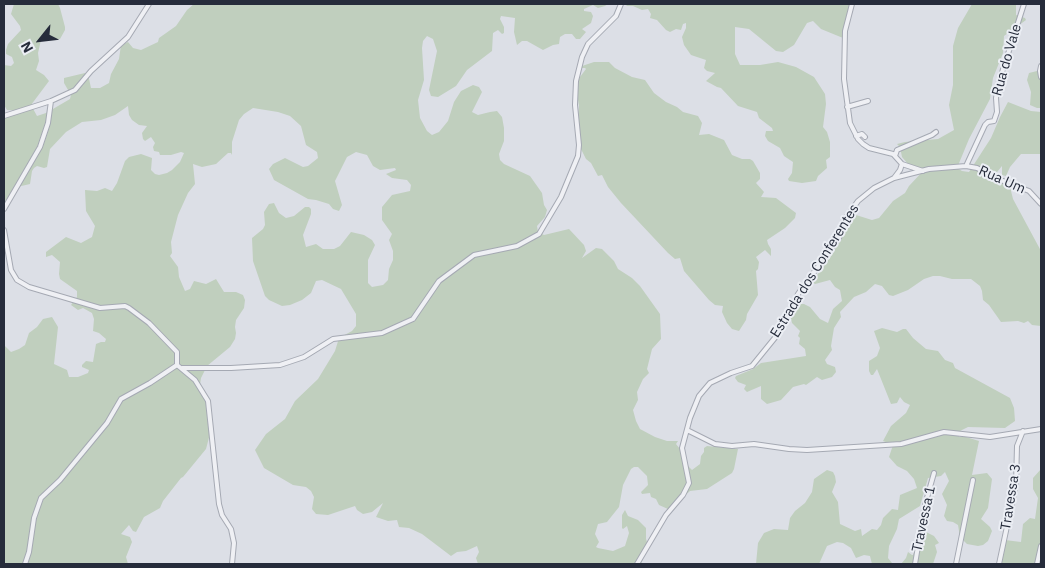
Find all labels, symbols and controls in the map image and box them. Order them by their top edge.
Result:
north arrow [15,15,65,65]
street label: Rua do Vale [989,22,1025,98]
text: N [17,38,37,56]
street label: Rua Um [976,162,1028,198]
street label: Estrada dos Conferentes [767,201,863,341]
street label: Travessa 3 [997,463,1025,531]
street label: Travessa 1 [909,484,939,554]

